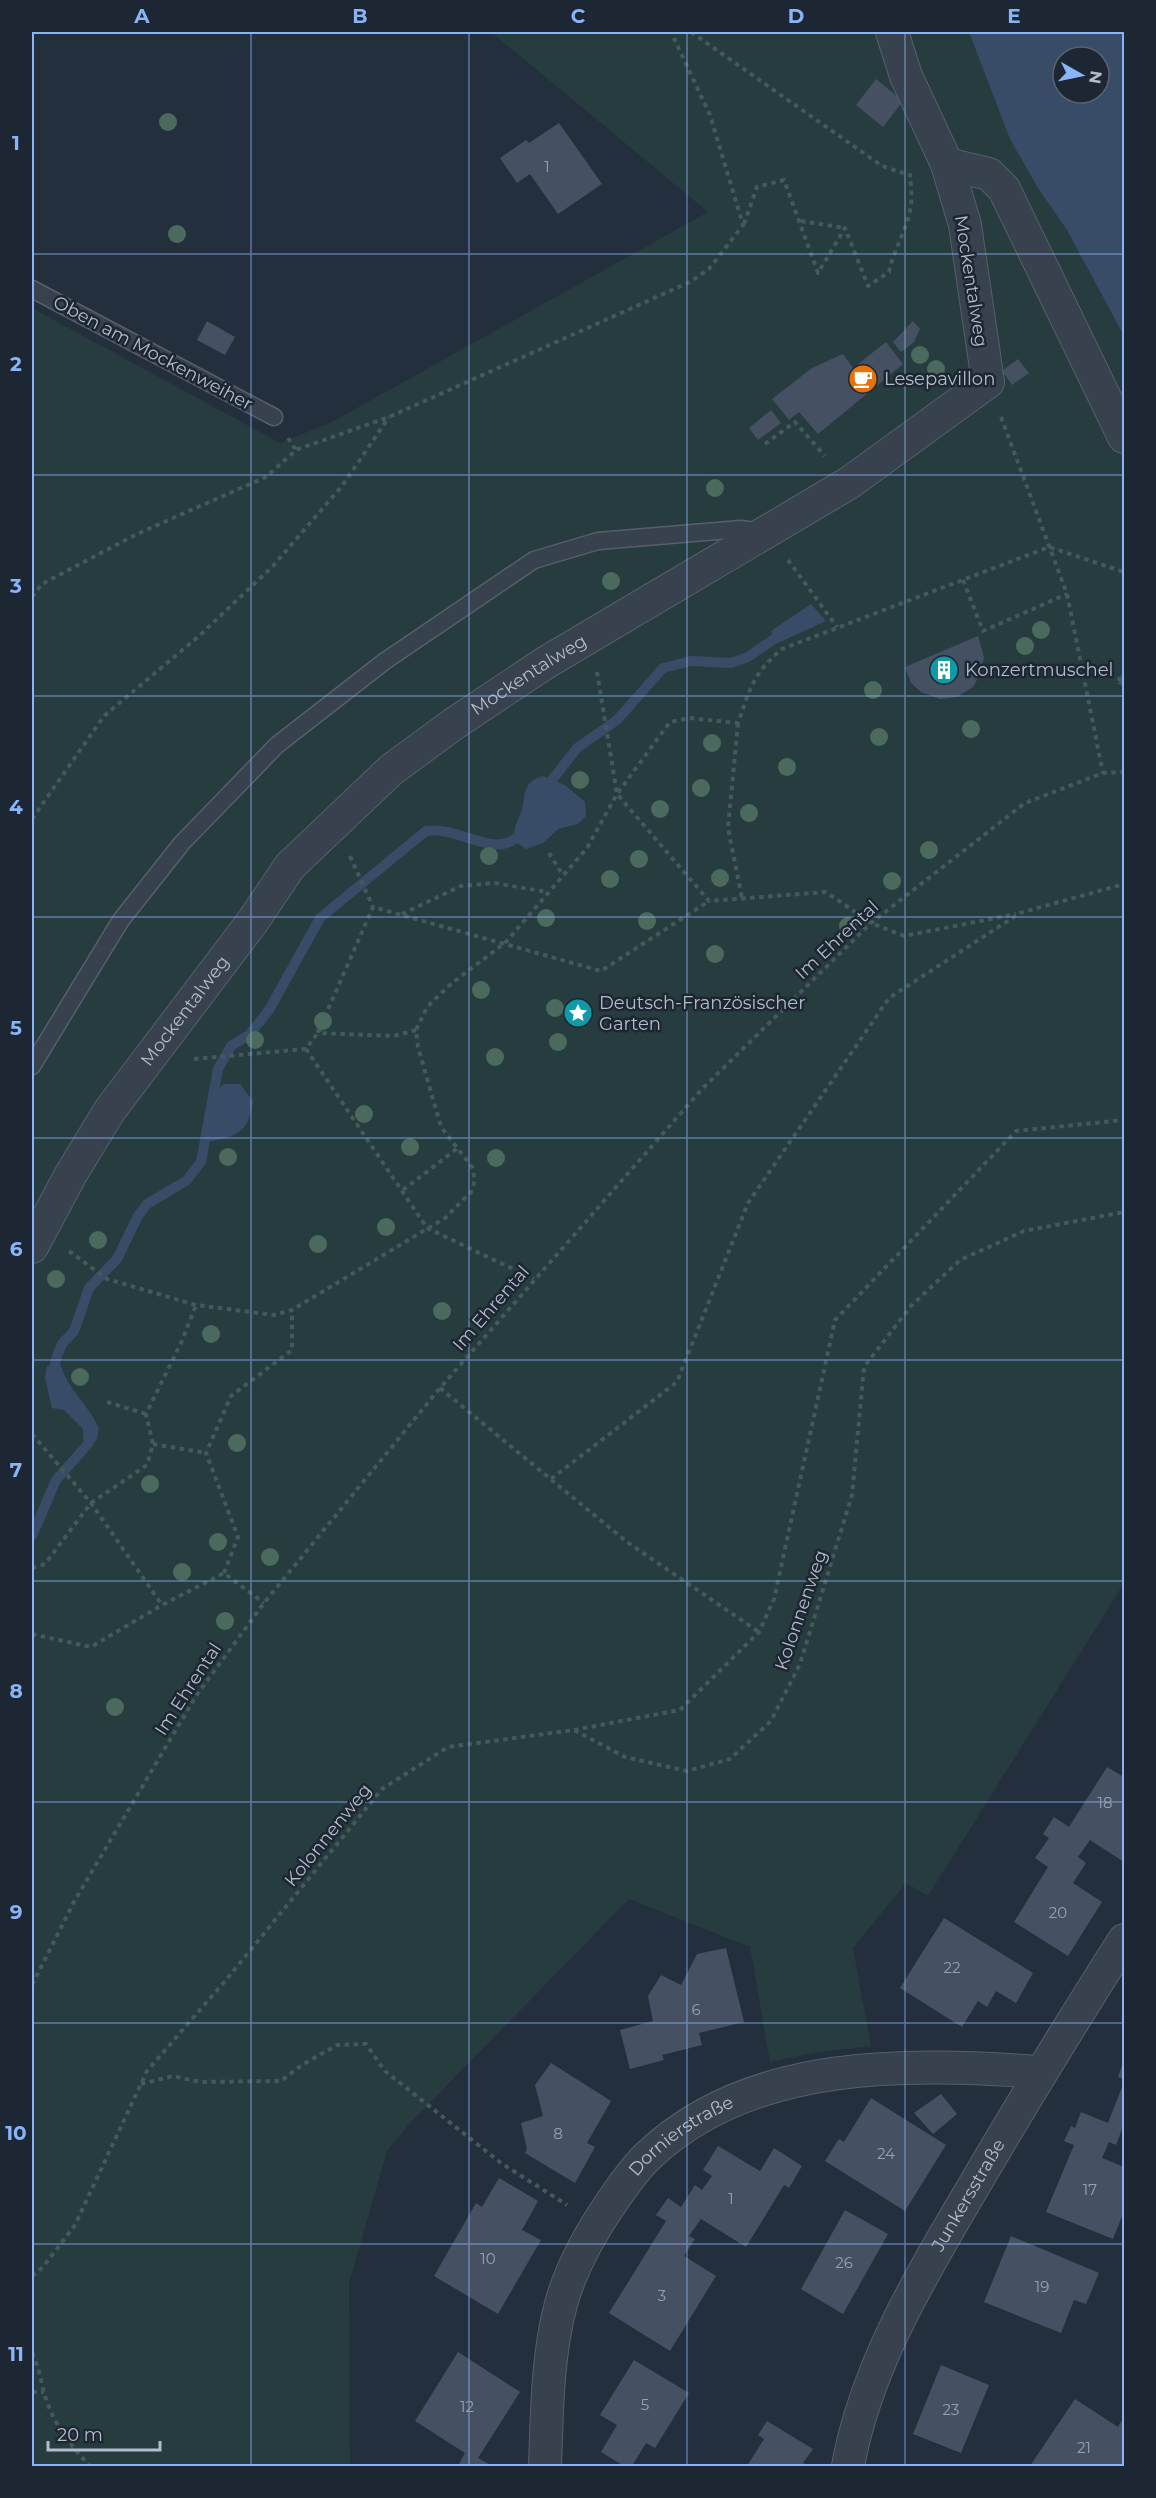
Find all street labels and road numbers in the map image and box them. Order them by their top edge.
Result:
street label: Mockentalweg [950,214,992,348]
street label: Oben am Mockenweiher [50,291,256,415]
street label: Mockentalweg [467,630,591,720]
street label: Im Ehrental [791,896,883,984]
street label: Mockentalweg [136,951,234,1071]
street label: Im Ehrental [448,1261,534,1355]
street label: Kolonnenweg [770,1547,832,1673]
street label: Im Ehrental [150,1639,226,1739]
street label: Kolonnenweg [280,1779,376,1891]
street label: Dornierstraße [624,2091,737,2180]
street label: Junkersstraße [926,2135,1010,2256]

